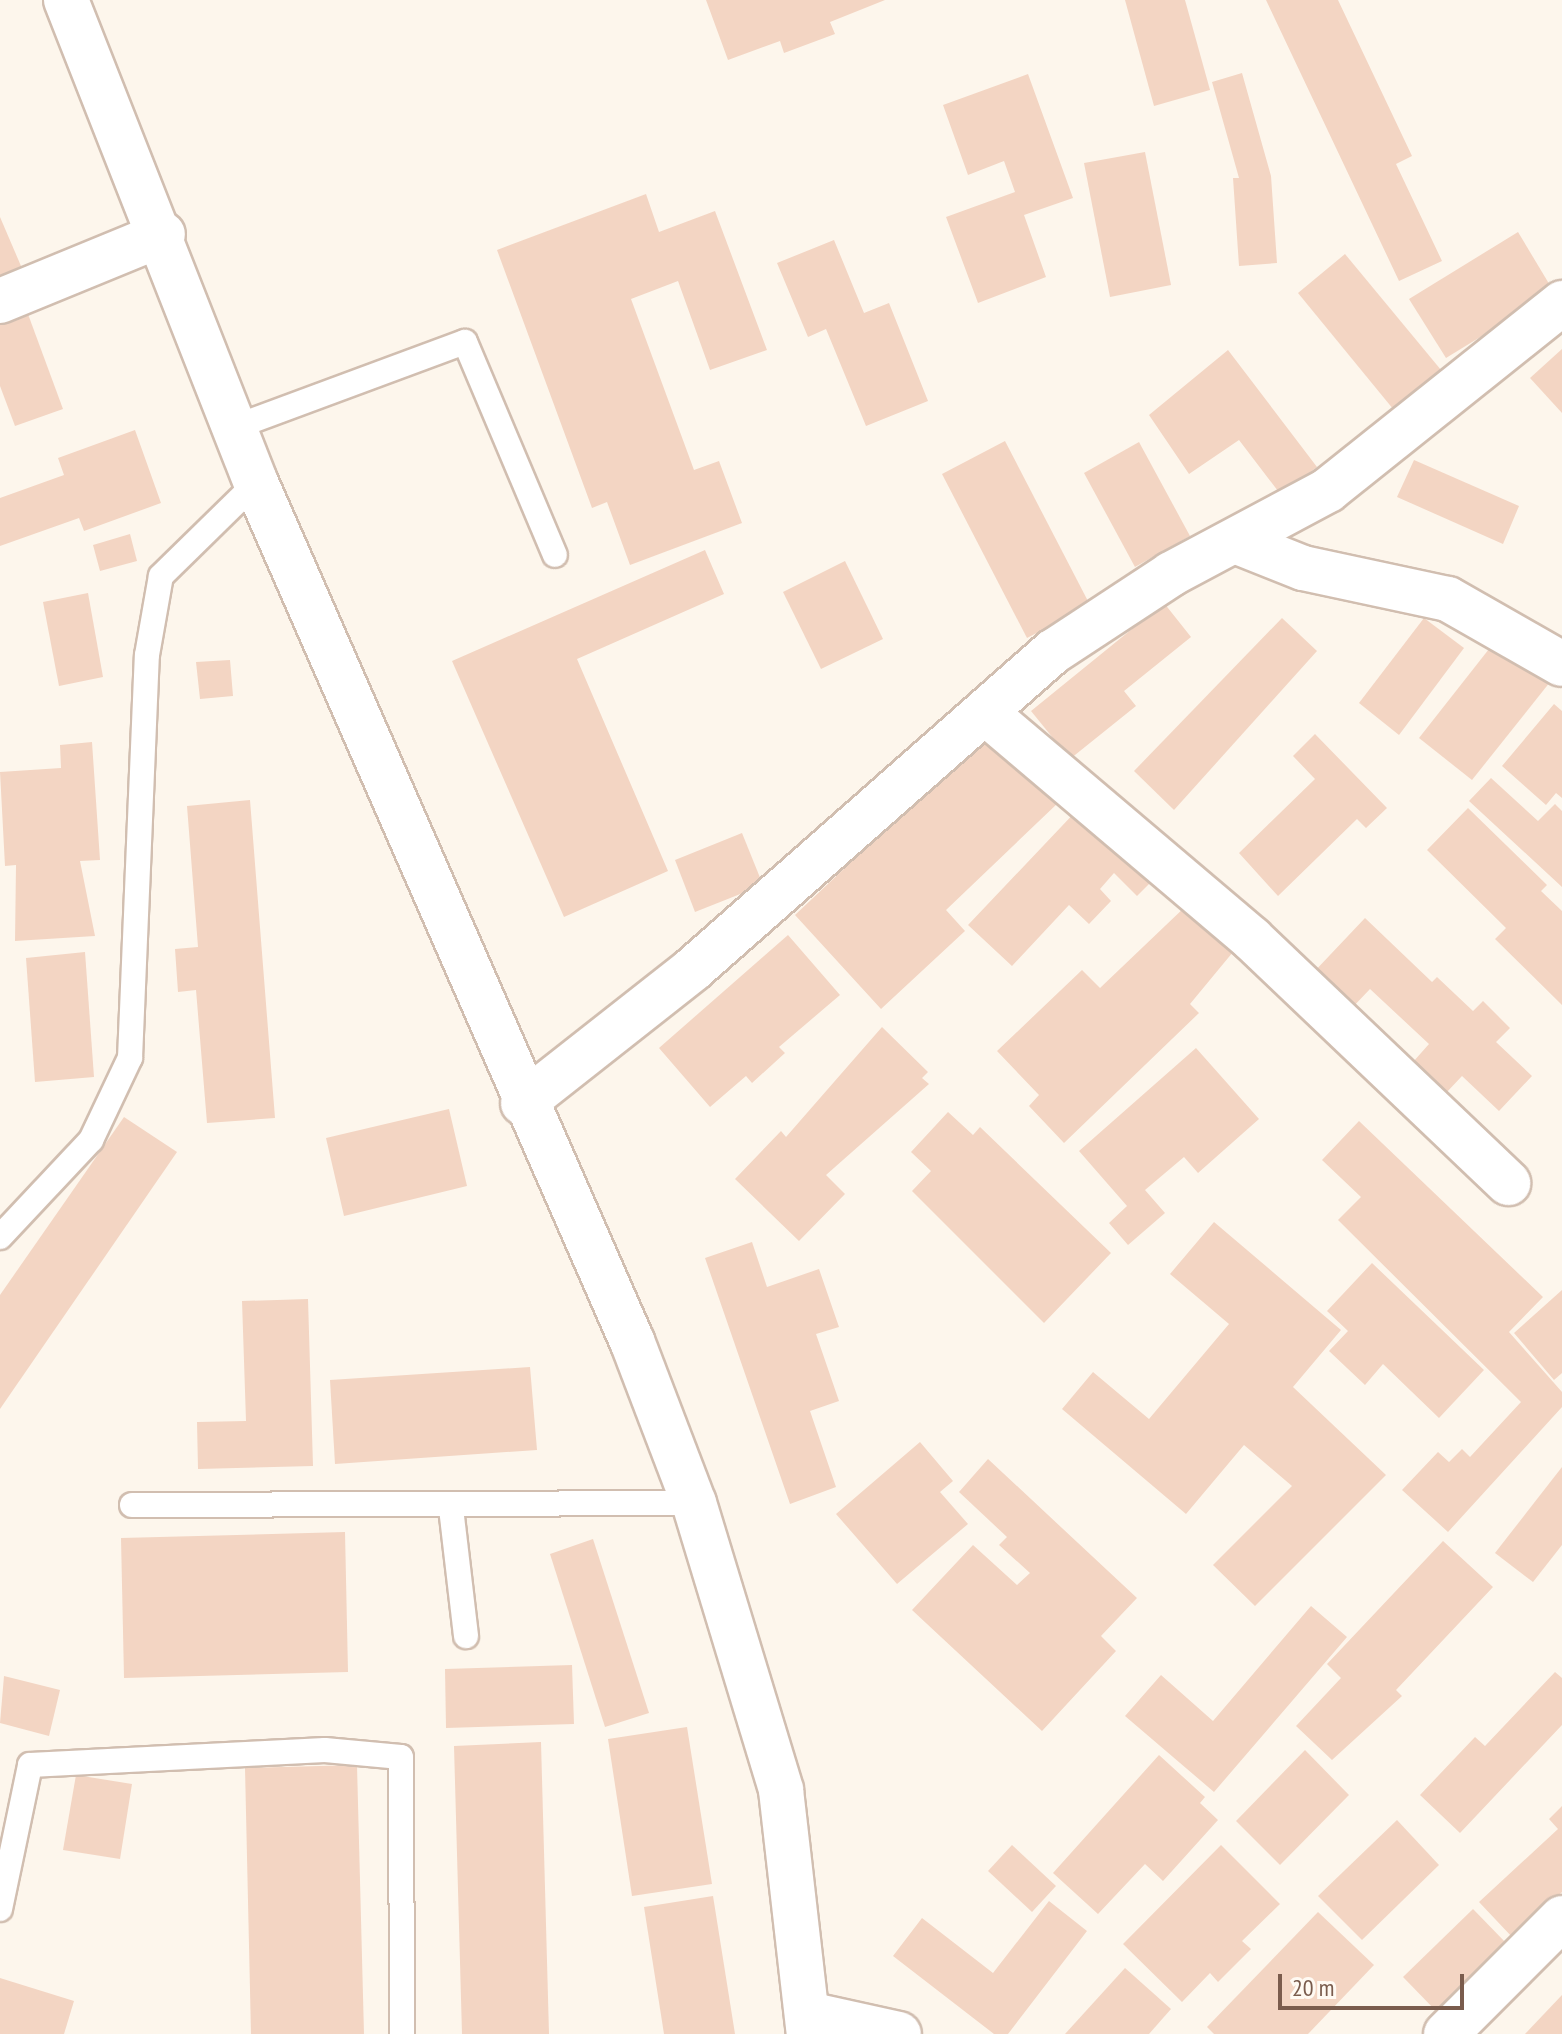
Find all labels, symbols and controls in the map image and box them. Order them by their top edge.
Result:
scale bar [1282,1958,1468,2008]
text: 20 m [1292,1972,1334,2003]

